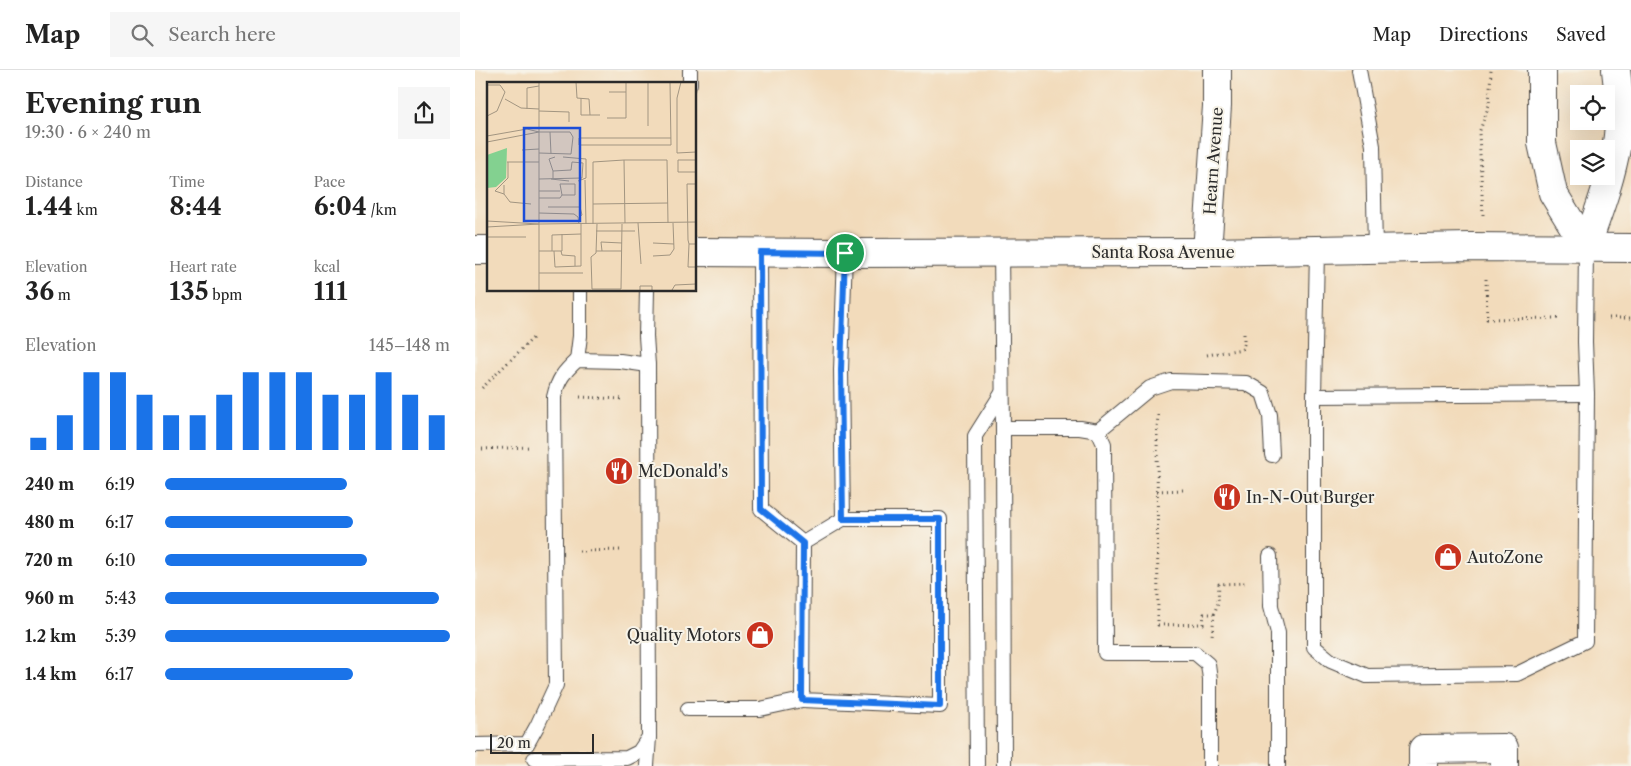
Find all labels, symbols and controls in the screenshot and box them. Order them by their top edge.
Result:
search box [110,12,460,57]
text: Map [25,20,80,49]
icon: search [128,21,156,49]
text: Search here [168,23,276,46]
text: Map [1372,24,1411,46]
text: Directions [1439,24,1528,46]
text: Saved [1556,24,1606,46]
inset map [487,82,696,291]
map controls [1570,85,1615,185]
button: locate [1570,85,1615,130]
text: Evening run [25,86,201,120]
button: share [398,87,450,139]
street label: Hearn Avenue [1199,106,1227,216]
text: 19:30 · 6 × 240 m [25,122,151,142]
button: layers [1570,140,1615,185]
text: Distance [25,173,83,191]
text: Time [169,173,205,191]
text: Pace [314,173,345,191]
text: 1.44 [25,191,73,222]
text: 8:44 [169,191,222,222]
text: 6:04 [314,191,367,222]
text: km [73,201,98,219]
text: /km [367,201,397,219]
pin [824,232,866,274]
icon: arrive [831,239,859,267]
street label: Santa Rosa Avenue [1091,242,1235,262]
text: Elevation [25,258,88,276]
text: Heart rate [169,258,237,276]
text: kcal [314,258,340,276]
text: 36 [25,276,54,307]
text: 135 [169,276,209,307]
text: 111 [314,276,347,307]
text: m [54,286,71,304]
text: bpm [209,286,242,304]
text: Elevation [25,335,96,355]
text: 145–148 m [369,335,450,355]
restaurant icon: McDonald's [604,456,634,486]
place label: McDonald's [638,461,728,481]
text: 240 m [25,474,74,494]
text: 6:19 [105,474,135,494]
restaurant icon: In-N-Out Burger [1212,482,1242,512]
place label: In-N-Out Burger [1246,487,1375,507]
text: 480 m [25,512,74,532]
text: 6:17 [105,512,133,532]
shop icon: AutoZone [1433,542,1463,572]
place label: AutoZone [1466,547,1543,567]
text: 720 m [25,550,73,570]
text: 6:10 [105,550,136,570]
text: 960 m [25,588,74,608]
text: 5:43 [105,588,136,608]
shop icon: Quality Motors [745,620,775,650]
place label: Quality Motors [627,625,741,645]
text: 1.2 km [25,626,77,646]
text: 5:39 [105,626,136,646]
text: 1.4 km [25,664,77,684]
text: 6:17 [105,664,133,684]
scale bar [490,731,594,754]
text: 20 m [497,734,531,752]

